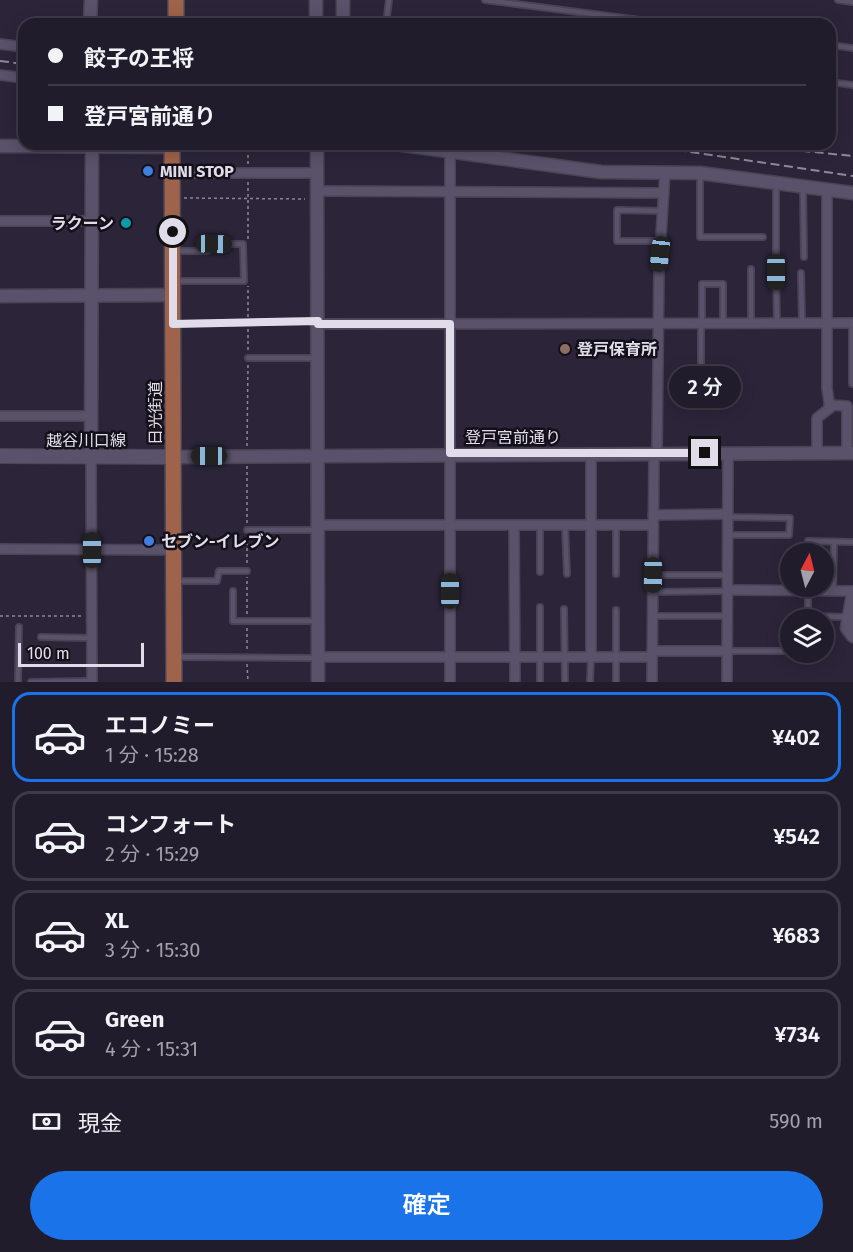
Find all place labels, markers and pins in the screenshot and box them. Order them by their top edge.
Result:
place label: MINI STOP [160,162,234,181]
marker: MINI STOP [141,164,155,178]
place label: ラクーン [51,214,114,233]
marker: ラクーン [119,216,133,230]
place label: 登戸保育所 [577,340,657,359]
marker: 登戸保育所 [558,342,572,356]
place label: セブン-イレブン [161,532,280,551]
marker: セブン-イレブン [142,534,156,548]

